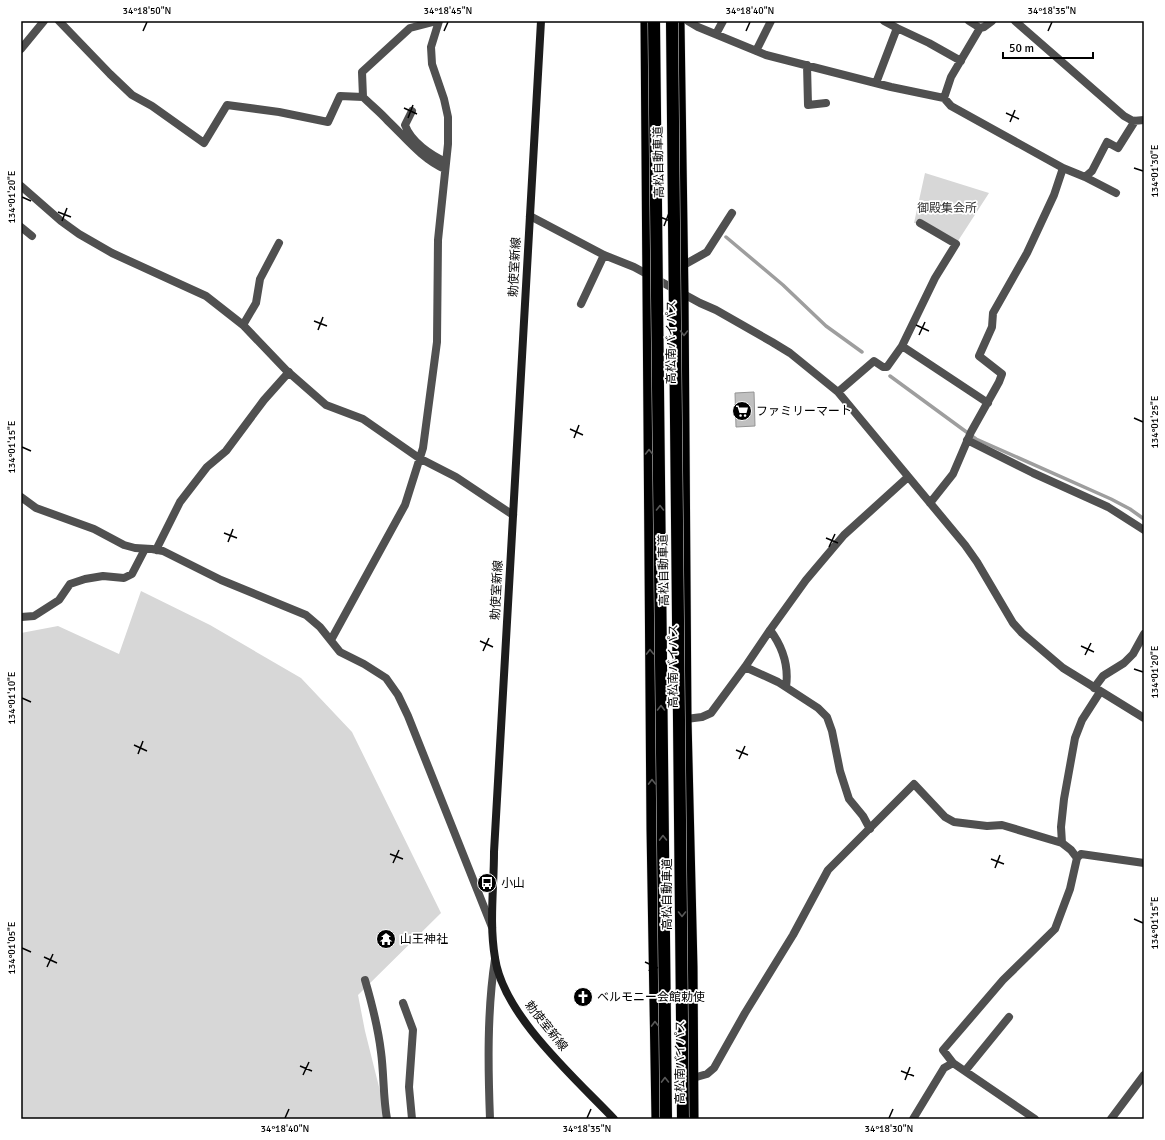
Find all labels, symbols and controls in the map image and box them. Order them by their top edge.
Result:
text: 34°18'50"N [123,5,171,17]
text: 34°18'45"N [424,5,472,17]
text: 34°18'40"N [726,5,774,17]
text: 34°18'35"N [1028,5,1076,17]
scale bar [1003,34,1093,60]
text: 50 m [1009,41,1034,56]
street label: 高松自動車道 [651,126,667,198]
text: 134°01'30"E [1149,144,1161,198]
text: 134°01'20"E [6,170,18,224]
park label: 御殿集会所 [917,201,977,216]
street label: 勅使室新線 [506,237,524,297]
street label: 高松南バイパス [664,300,679,384]
one-way arrow [679,330,688,336]
text: 134°01'25"E [1149,395,1161,449]
supermarket icon: ファミリーマート [731,400,753,422]
place label: ファミリーマート [756,404,852,419]
text: 134°01'15"E [6,420,18,474]
one-way arrow [645,449,653,455]
one-way arrow [656,505,664,511]
street label: 高松自動車道 [656,534,672,606]
street label: 勅使室新線 [488,560,506,620]
street label: 高松南バイパス [666,624,681,708]
text: 134°01'20"E [1149,645,1161,699]
one-way arrow [646,649,655,655]
text: 134°01'10"E [6,671,18,725]
one-way arrow [657,705,665,711]
one-way arrow [648,779,656,785]
one-way arrow [658,835,667,841]
street label: 高松自動車道 [660,858,675,930]
bus stop icon: 小山 [476,872,498,894]
place label: 小山 [501,876,525,891]
text: 134°01'15"E [1149,896,1161,950]
one-way arrow [678,911,686,917]
text: 134°01'05"E [6,921,18,975]
temple icon: 山王神社 [375,928,397,950]
place label: 山王神社 [400,932,448,947]
church icon: ベルモニー会館勅使 [572,986,594,1008]
place label: ベルモニー会館勅使 [597,990,705,1005]
street label: 勅使室新線 [521,998,571,1054]
street label: 高松南バイパス [673,1020,688,1104]
one-way arrow [651,1021,659,1027]
one-way arrow [661,1077,669,1083]
text: 34°18'40"N [261,1123,309,1135]
text: 34°18'35"N [563,1123,611,1135]
text: 34°18'30"N [865,1123,913,1135]

